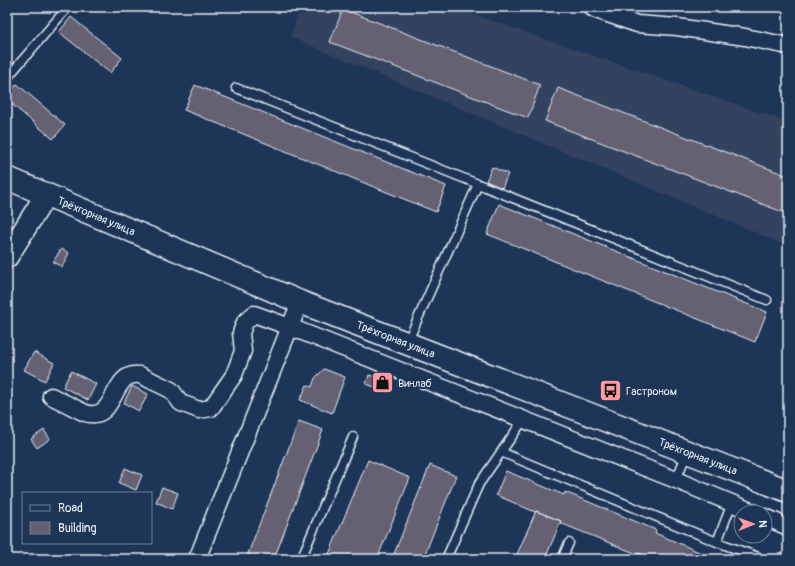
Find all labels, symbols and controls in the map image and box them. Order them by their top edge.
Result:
street label: Трёхгорная улица [55,194,137,238]
street label: Трёхгорная улица [355,319,437,361]
shop icon: Винлаб [369,370,395,396]
place label: Винлаб [398,377,432,390]
bus stop icon: Гастроном [598,378,624,404]
place label: Гастроном [626,385,677,398]
street label: Трёхгорная улица [657,436,739,478]
legend [22,492,152,544]
text: Road [58,501,83,516]
north arrow [733,504,773,544]
text: N [756,520,769,528]
text: Building [58,521,97,536]

